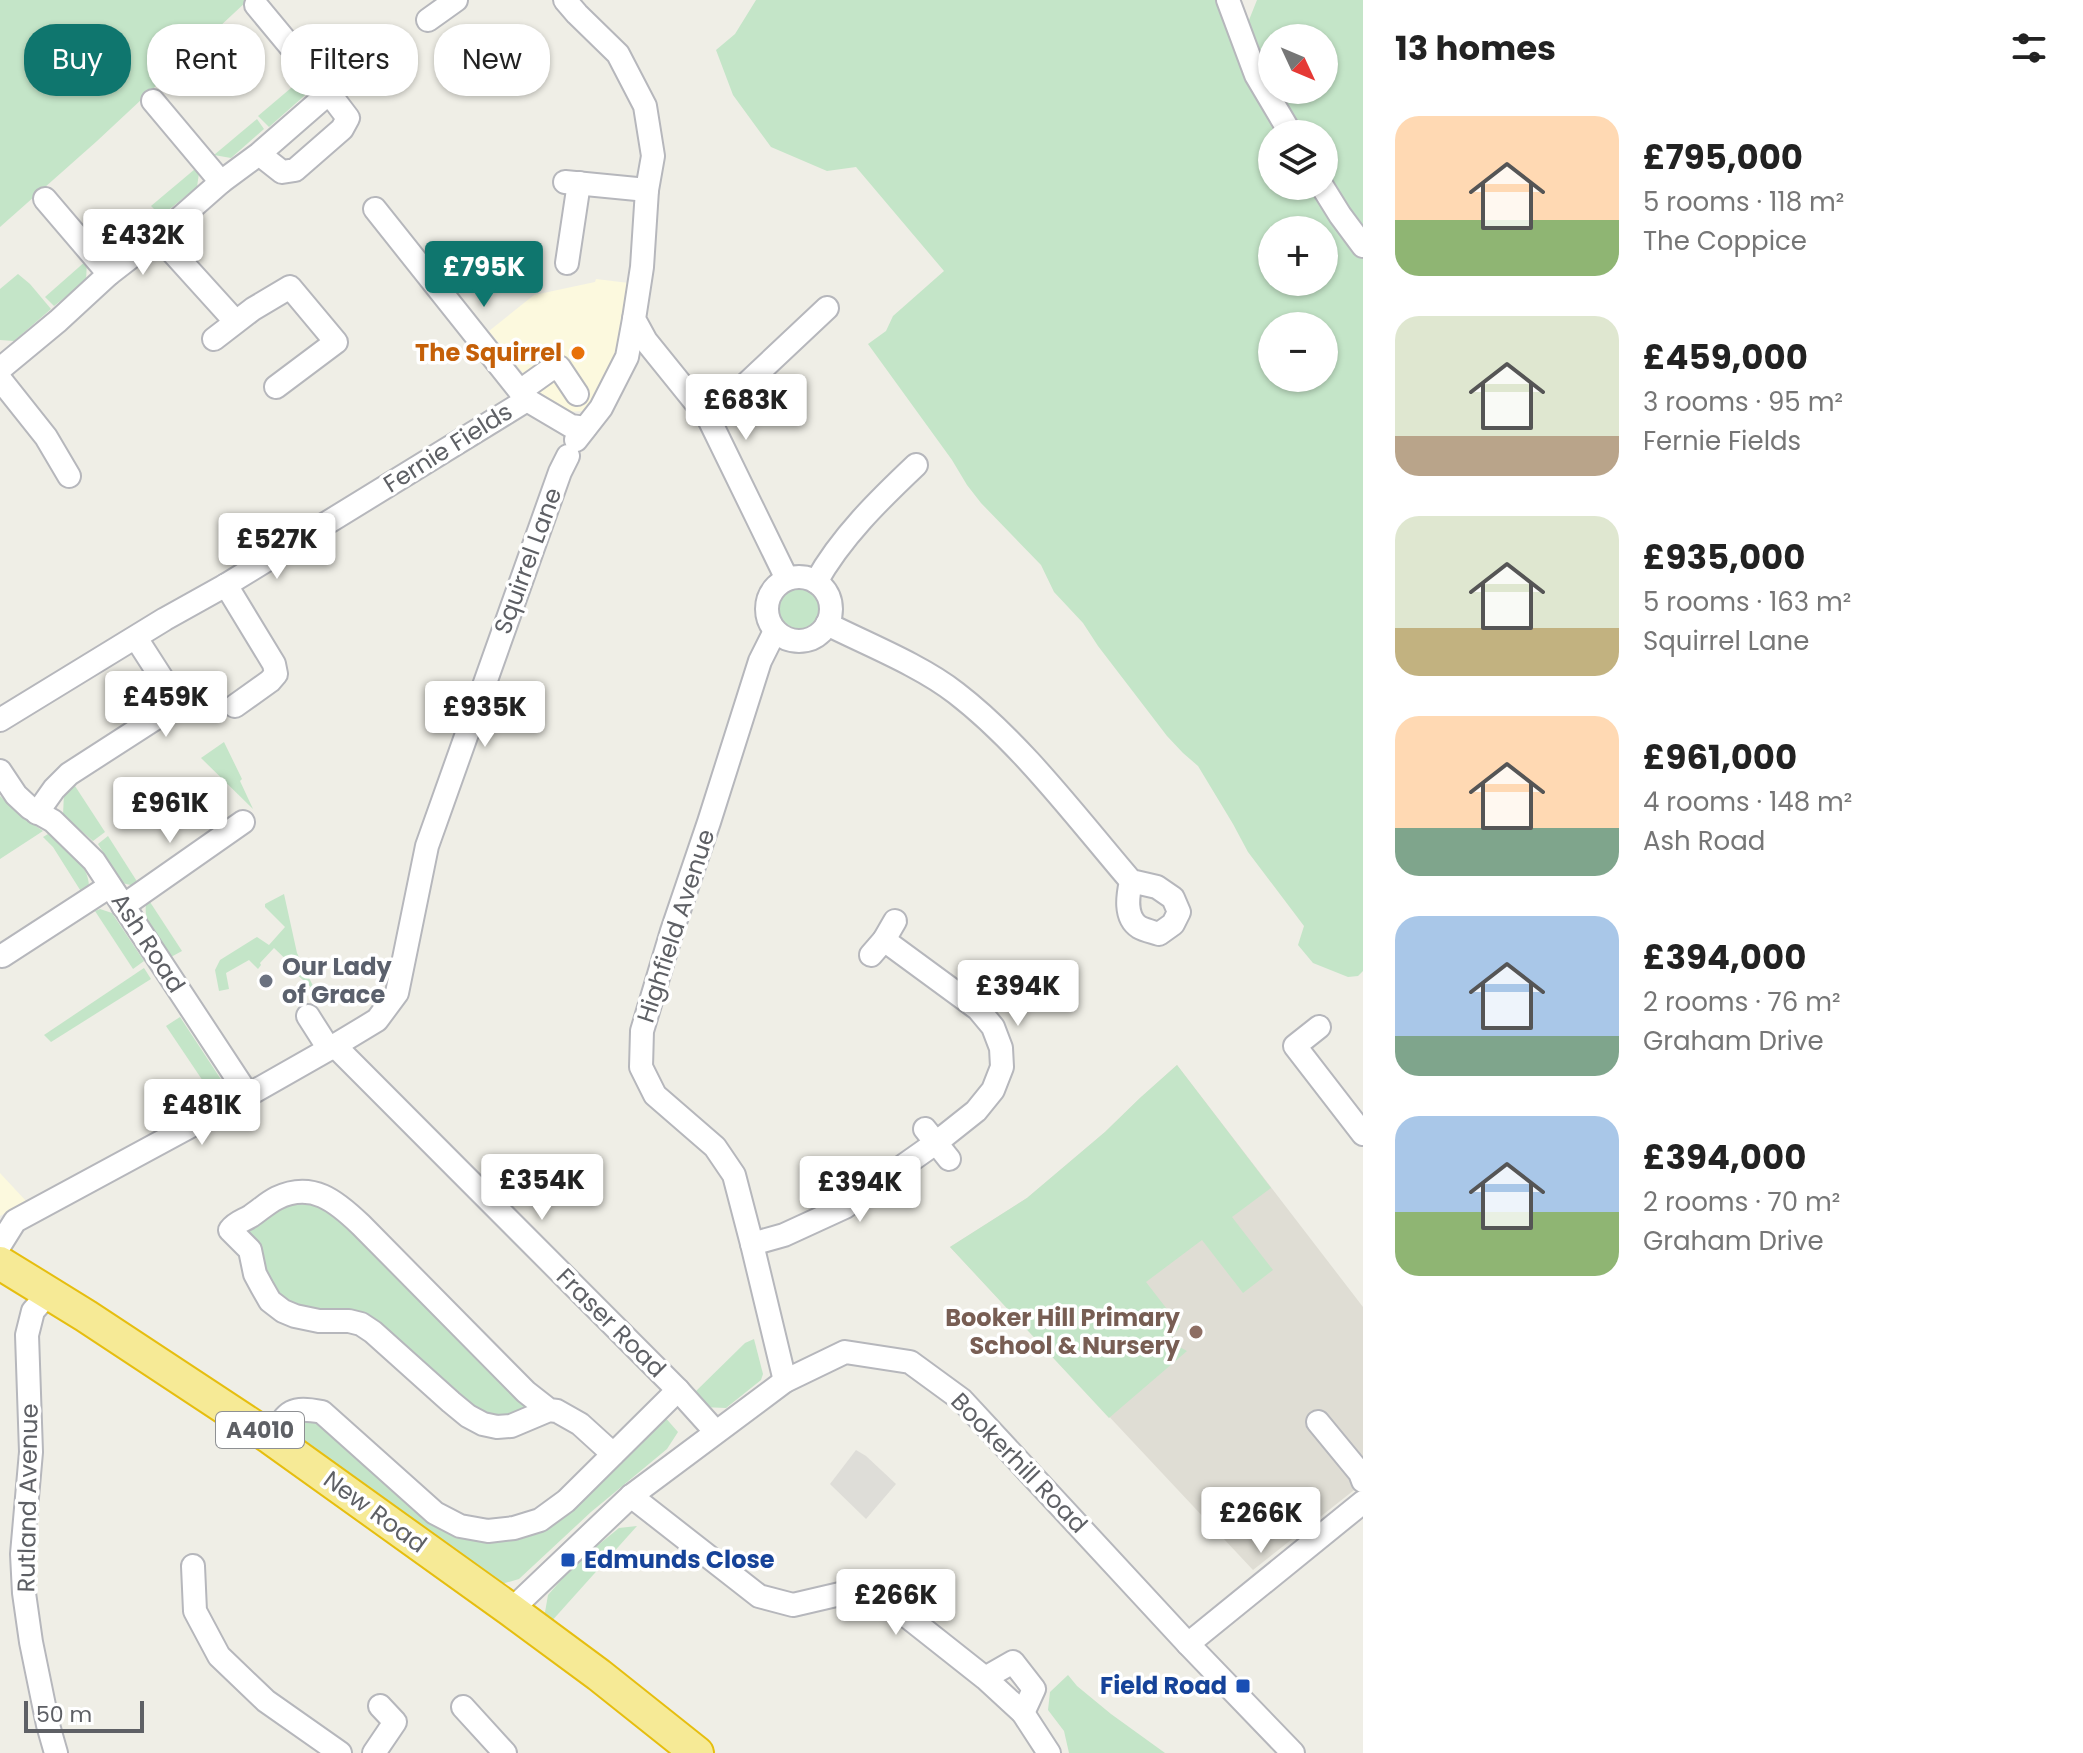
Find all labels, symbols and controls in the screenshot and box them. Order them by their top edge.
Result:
chip: Buy [24,24,131,96]
chip: Rent [147,24,265,96]
chip: Filters [281,24,418,96]
chip: New [434,24,550,96]
north arrow [1258,24,1338,104]
map controls [1258,24,1338,392]
text: 13 homes [1395,24,1556,72]
icon: filters [2007,26,2051,70]
button: layers [1258,120,1338,200]
text: £795,000 [1643,133,1803,181]
icon: home [1459,148,1555,244]
text: 5 rooms · 118 m² [1643,184,1844,220]
pin: £432K [87,209,199,277]
button: + [1258,216,1338,296]
text: £432K [101,217,185,253]
text: The Coppice [1643,223,1807,259]
pin: £795K [428,241,540,309]
text: £795K [443,249,525,285]
button: − [1258,312,1338,392]
text: £459,000 [1643,333,1808,381]
place label: The Squirrel [415,336,562,369]
marker: The Squirrel [569,344,587,362]
icon: home [1459,348,1555,444]
pin: £683K [690,374,802,442]
text: £683K [704,382,788,418]
text: 3 rooms · 95 m² [1643,384,1843,420]
street label: Fernie Fields [377,395,518,500]
text: Fernie Fields [1643,423,1801,459]
street label: Squirrel Lane [486,483,569,639]
pin: £527K [221,513,333,581]
text: £527K [236,521,318,557]
text: £935,000 [1643,533,1805,581]
icon: home [1459,548,1555,644]
text: 5 rooms · 163 m² [1643,584,1851,620]
text: Squirrel Lane [1643,623,1809,659]
pin: £459K [110,671,222,739]
text: £459K [123,679,209,715]
pin: £935K [429,681,541,749]
text: £935K [443,689,527,725]
text: £961,000 [1643,733,1797,781]
icon: home [1459,748,1555,844]
pin: £961K [114,777,226,845]
text: 4 rooms · 148 m² [1643,784,1852,820]
text: £961K [131,785,209,821]
text: Ash Road [1643,823,1765,859]
street label: Highfield Avenue [629,825,722,1027]
street label: Ash Road [104,886,193,999]
text: £394,000 [1643,933,1806,981]
icon: home [1459,948,1555,1044]
place label: Our Lady of Grace [282,950,392,1011]
pin: £394K [962,960,1074,1028]
text: £394K [976,968,1060,1004]
marker: Our Lady of Grace [257,972,275,990]
text: 2 rooms · 76 m² [1643,984,1841,1020]
text: Graham Drive [1643,1023,1824,1059]
pin: £481K [146,1079,258,1147]
text: £481K [162,1087,242,1123]
text: £394,000 [1643,1133,1806,1181]
icon: home [1459,1148,1555,1244]
pin: £354K [486,1154,598,1222]
pin: £394K [804,1156,916,1224]
text: £354K [499,1162,585,1198]
text: £394K [818,1164,902,1200]
text: 2 rooms · 70 m² [1643,1184,1840,1220]
text: Graham Drive [1643,1223,1824,1259]
street label: Fraser Road [549,1261,673,1385]
place label: Booker Hill Primary School & Nursery [945,1301,1181,1362]
marker: Booker Hill Primary School & Nursery [1187,1323,1205,1341]
street label: Bookerhill Road [944,1385,1095,1540]
street label: Rutland Avenue [9,1403,46,1593]
road number: A4010 [216,1412,304,1448]
street label: New Road [317,1463,434,1560]
pin: £266K [1205,1487,1317,1555]
text: £266K [1219,1495,1303,1531]
place label: Edmunds Close [584,1543,775,1576]
marker: Edmunds Close [559,1551,577,1569]
pin: £266K [840,1569,952,1637]
text: £266K [854,1577,938,1613]
place label: Field Road [1100,1669,1227,1702]
marker: Field Road [1234,1677,1252,1695]
scale bar [24,1697,144,1733]
text: 50 m [36,1699,92,1730]

